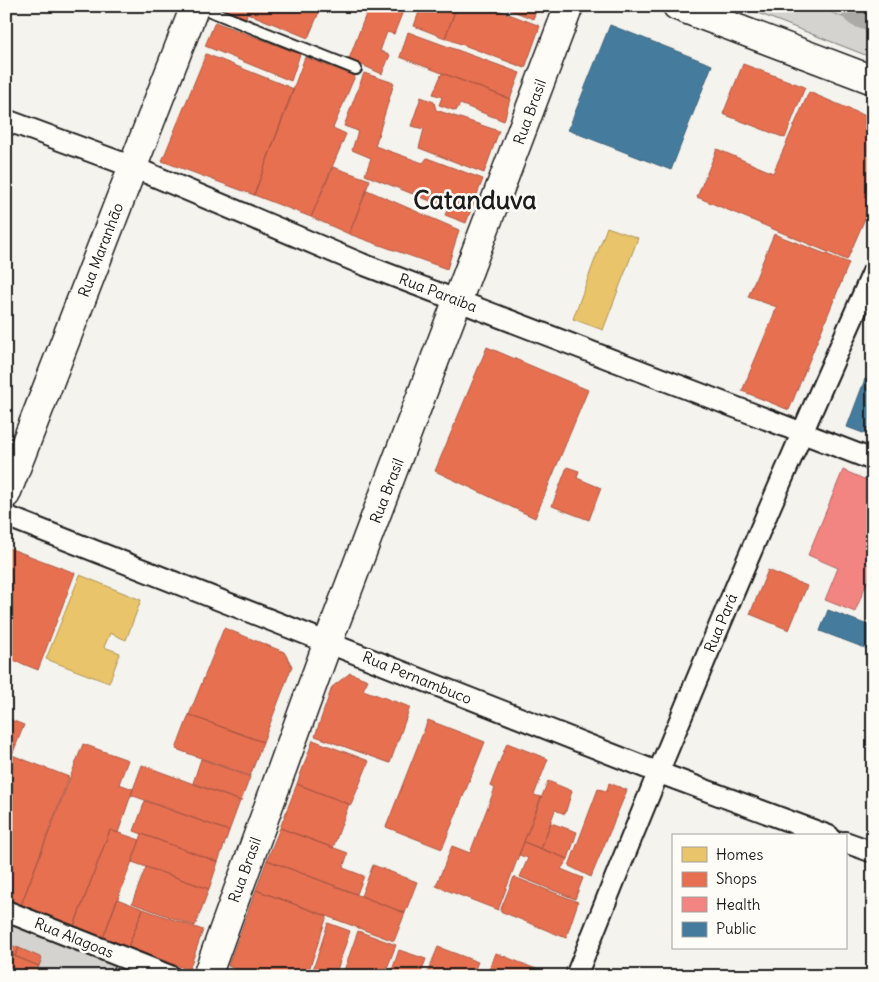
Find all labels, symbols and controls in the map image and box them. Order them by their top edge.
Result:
street label: Rua Brasil [509,77,550,147]
district label: Catanduva [413,184,537,216]
street label: Rua Maranhão [74,200,127,300]
street label: Rua Paraiba [396,269,480,316]
street label: Rua Brasil [365,456,408,526]
street label: Rua Pará [700,590,742,655]
street label: Rua Pernambuco [360,647,475,708]
legend [672,834,846,950]
street label: Rua Brasil [224,835,265,905]
text: Homes [716,845,763,864]
text: Shops [716,869,757,888]
text: Health [716,895,761,914]
street label: Rua Alagoas [32,913,117,962]
text: Public [716,919,757,938]

